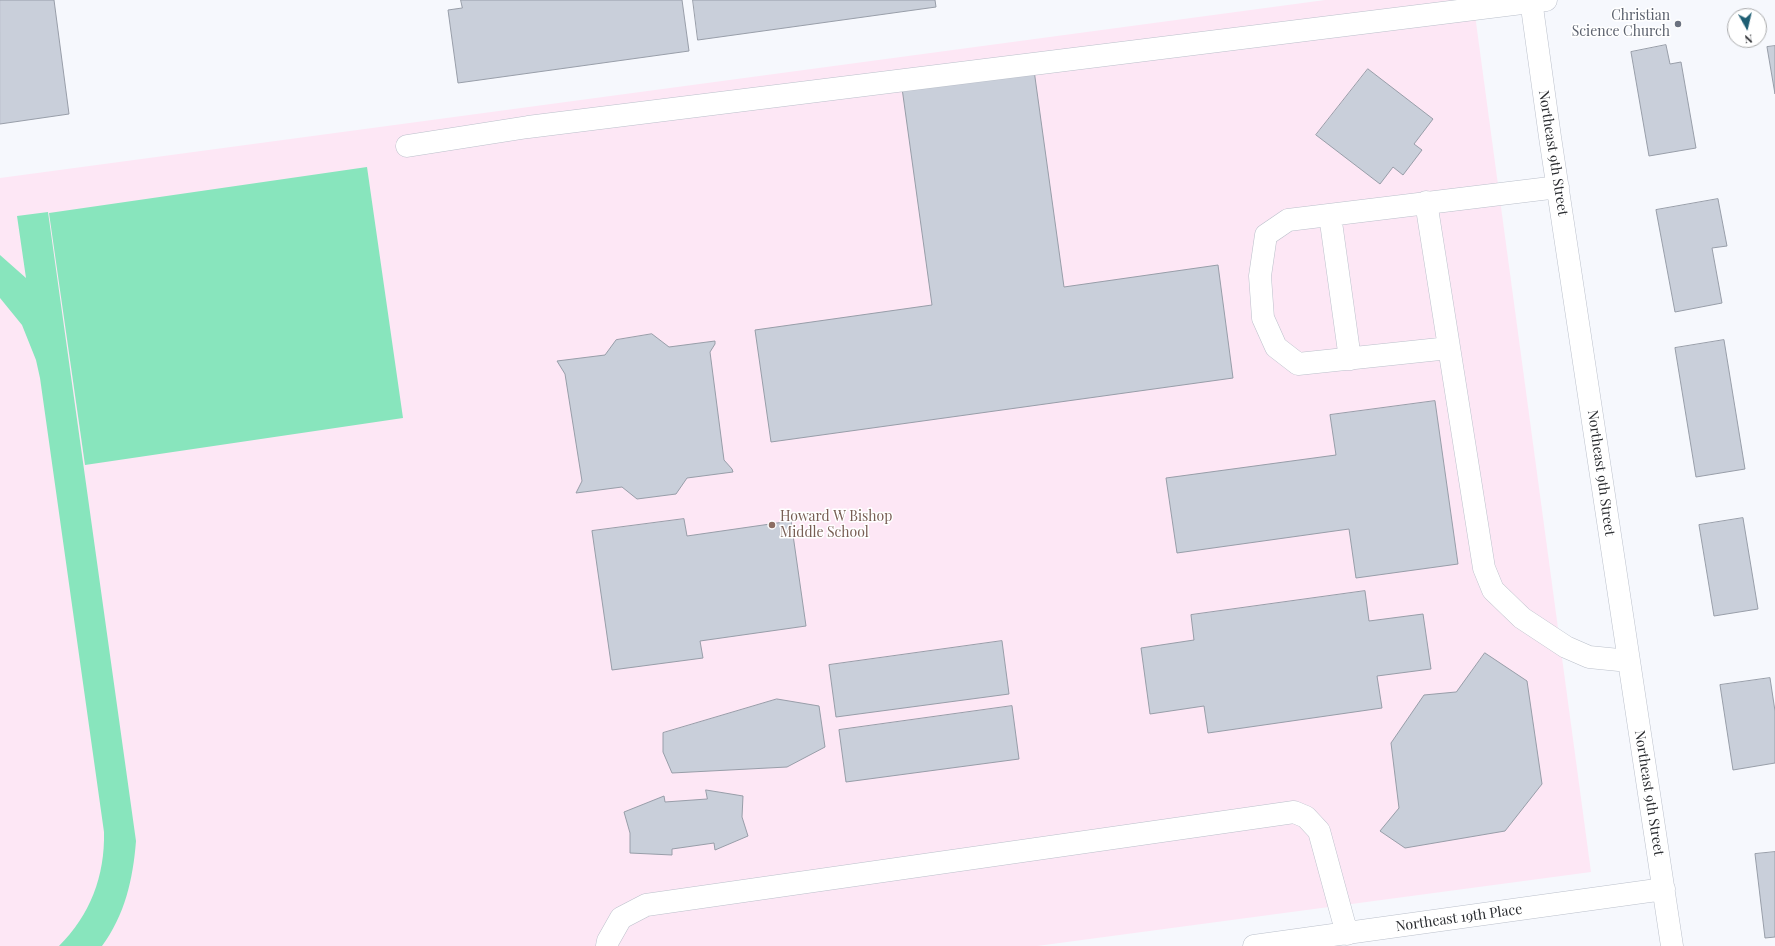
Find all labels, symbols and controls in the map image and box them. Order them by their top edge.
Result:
place label: Christian Science Church [1572,8,1670,40]
north arrow [1727,8,1767,48]
marker: Christian Science Church [1673,19,1683,29]
text: N [1744,31,1754,47]
street label: Northeast 9th Street [1535,89,1571,217]
street label: Northeast 9th Street [1584,409,1618,537]
place label: Howard W Bishop Middle School [780,509,892,542]
marker: Howard W Bishop Middle School [767,520,777,530]
street label: Northeast 9th Street [1631,729,1667,857]
street label: Northeast 19th Place [1395,901,1523,935]

